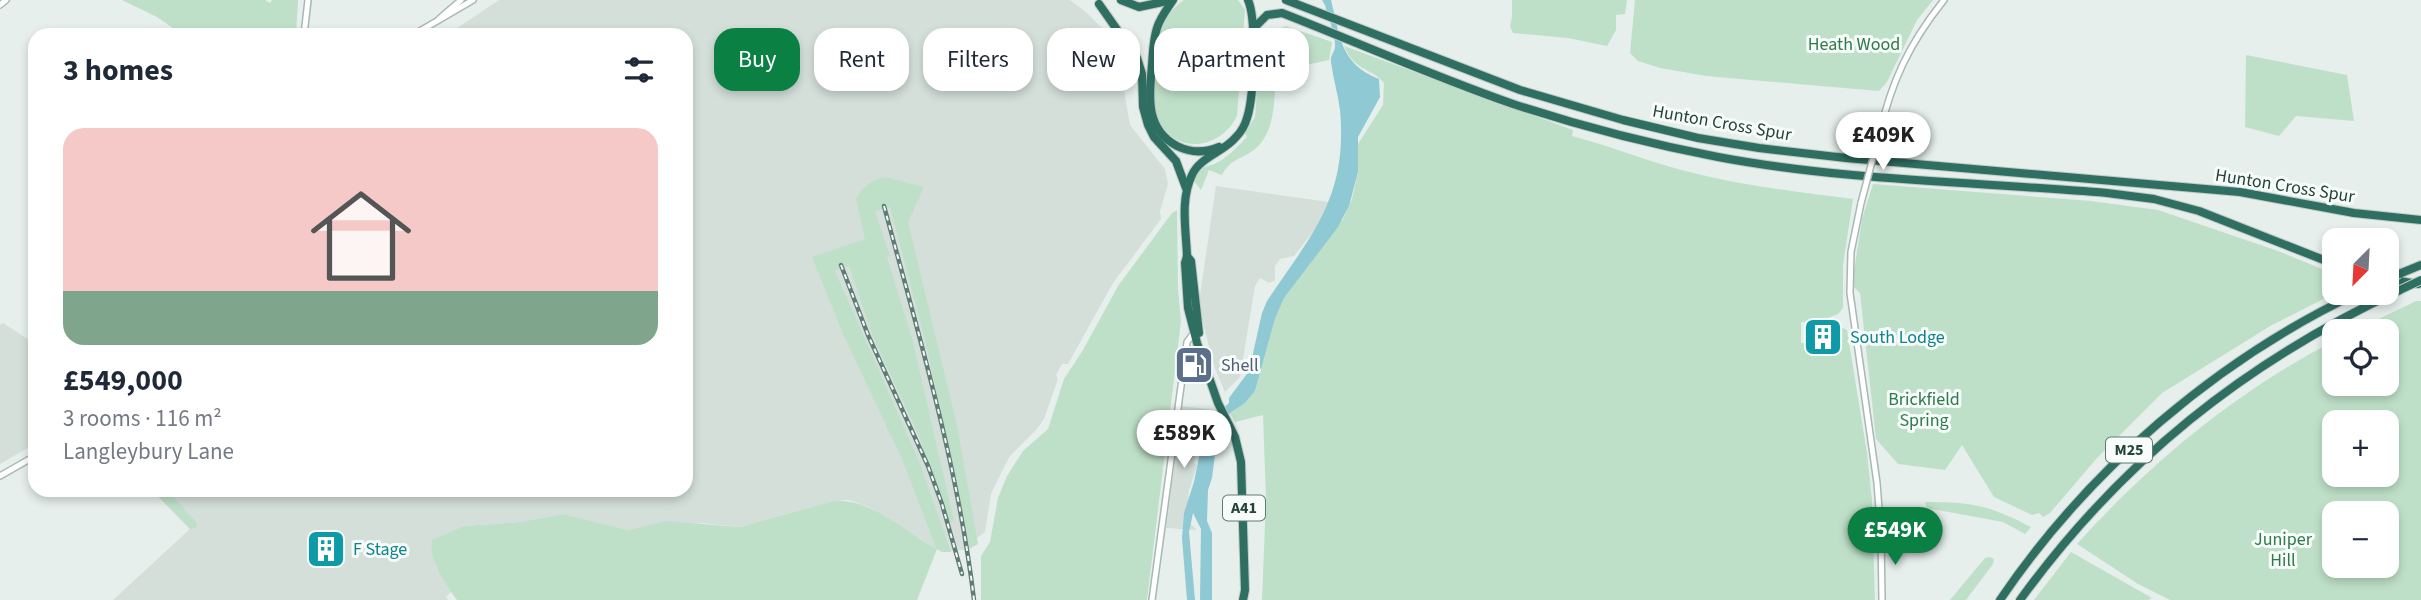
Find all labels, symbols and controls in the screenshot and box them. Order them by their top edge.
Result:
chip: Buy [714,28,800,91]
chip: Rent [814,28,909,91]
chip: Filters [923,28,1033,91]
chip: New [1047,28,1140,91]
chip: Apartment [1154,28,1309,91]
park label: Heath Wood [1808,32,1900,57]
text: 3 homes [63,49,173,92]
icon: filters [620,51,658,89]
street label: Hunton Cross Spur [1650,98,1794,148]
pin: £409K [1834,113,1932,172]
text: £409K [1852,118,1914,151]
street label: Hunton Cross Spur [2214,163,2357,209]
icon: home [298,173,424,299]
north arrow [2322,228,2399,304]
map controls [2322,228,2399,578]
building icon: South Lodge [1802,316,1844,358]
button: locate [2322,319,2399,396]
place label: South Lodge [1850,325,1945,350]
fuel station icon: Shell [1173,344,1215,386]
place label: Shell [1221,353,1259,378]
text: £549,000 [63,359,183,402]
park label: Brickfield Spring [1888,387,1960,433]
text: 3 rooms · 116 m² [63,402,222,435]
pin: £589K [1135,410,1233,470]
button: + [2322,410,2399,487]
text: £589K [1153,416,1215,449]
text: Langleybury Lane [63,435,234,468]
road number: M25 [2106,438,2152,463]
road number: A41 [1223,495,1265,520]
button: − [2322,501,2399,578]
pin: £549K [1846,508,1944,567]
text: £549K [1864,513,1926,546]
park label: Juniper Hill [2254,527,2313,573]
building icon: F Stage [305,528,347,570]
place label: F Stage [353,537,407,562]

